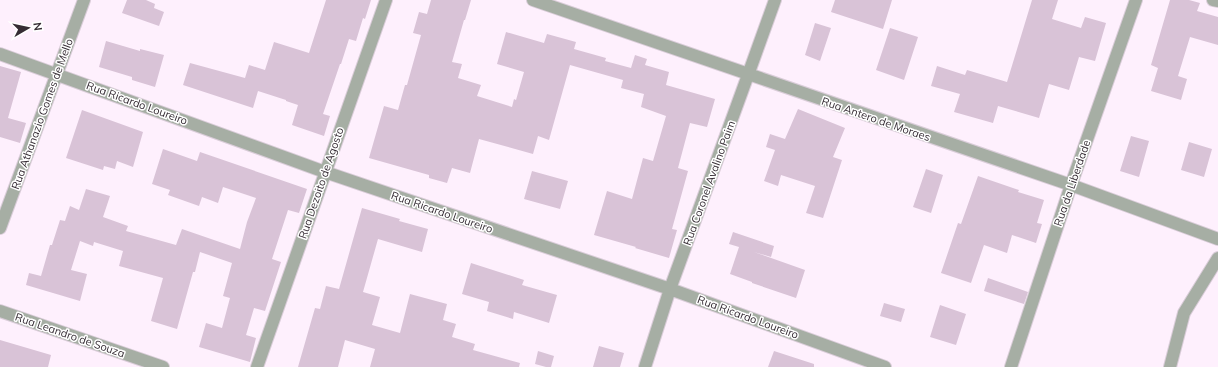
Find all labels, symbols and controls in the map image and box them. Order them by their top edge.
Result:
north arrow [8,8,48,48]
text: N [30,21,45,32]
street label: Rua Athanazio Gomes de Mello [8,37,76,191]
street label: Rua Ricardo Loureiro [85,78,189,128]
street label: Rua Antero de Moraes [820,94,932,144]
street label: Rua Coronel Avalino Paim [680,119,738,247]
street label: Rua Dezoito de Agosto [295,125,347,241]
street label: Rua da Liberdade [1051,138,1093,228]
street label: Rua Ricardo Loureiro [389,188,495,236]
street label: Rua Ricardo Loureiro [696,292,800,342]
street label: Rua Leandro de Souza [13,310,127,360]

